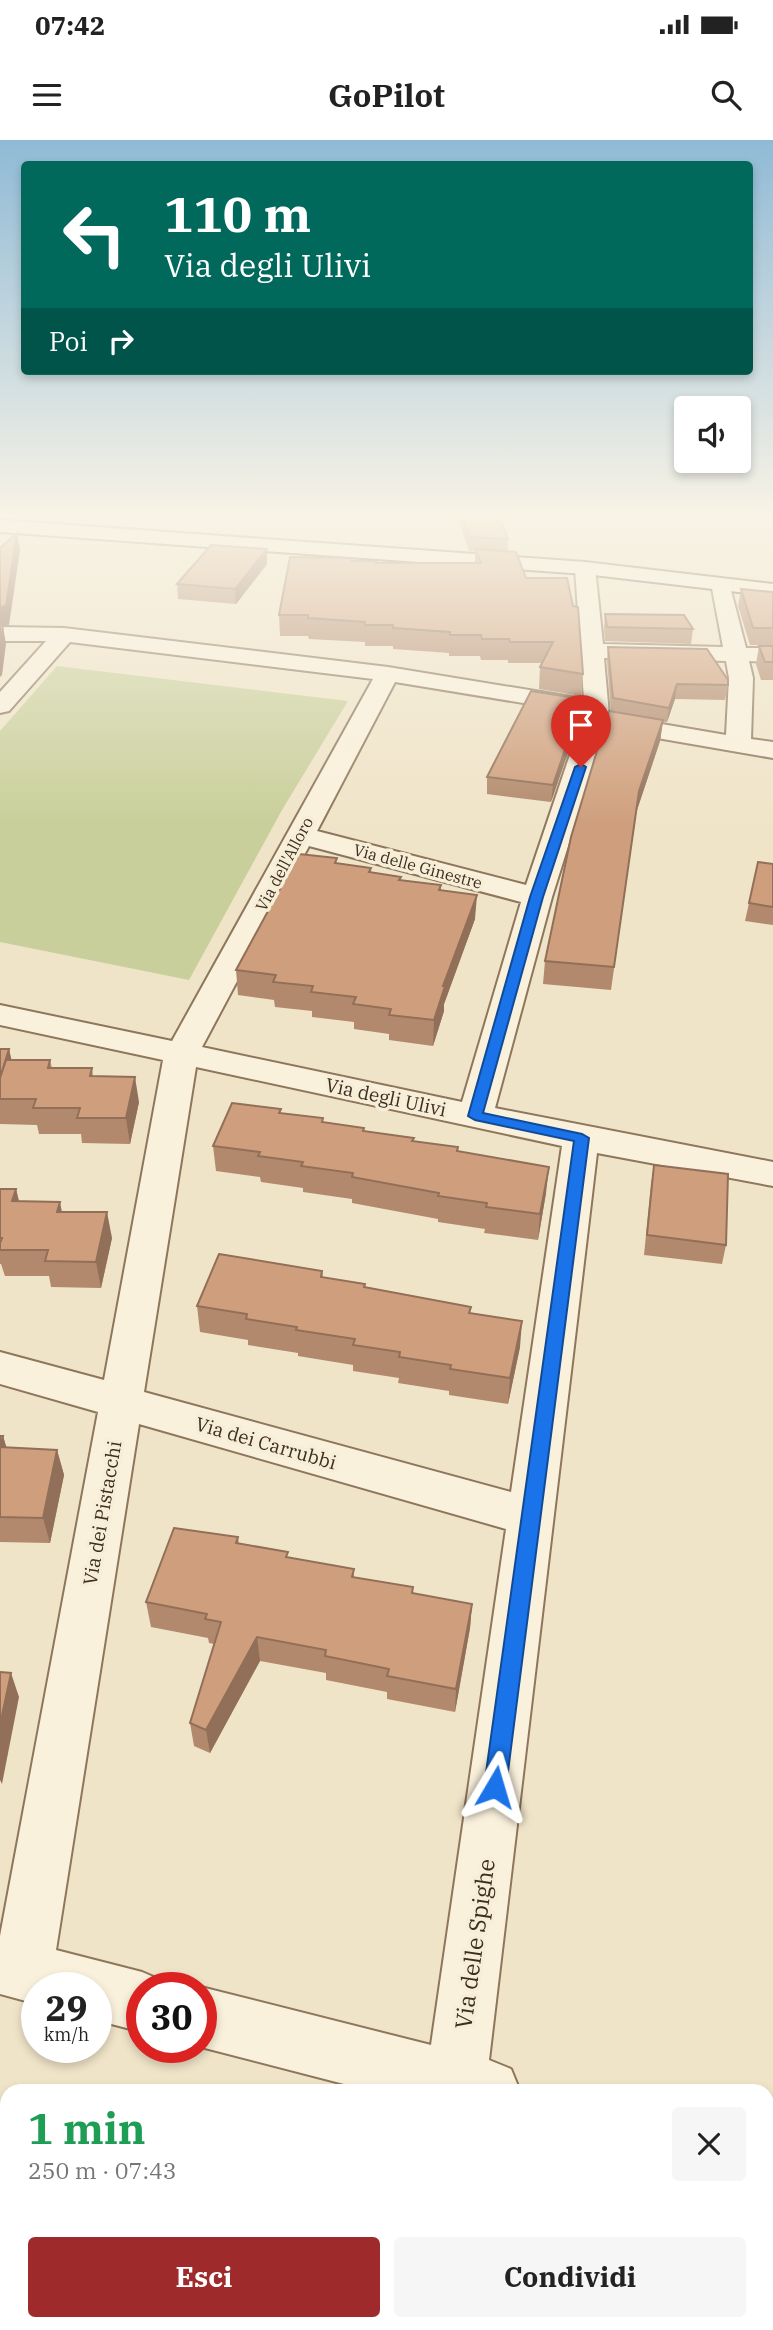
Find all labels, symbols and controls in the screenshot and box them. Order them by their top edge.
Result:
text: 07:42 [35,8,105,42]
text: GoPilot [328,74,445,116]
icon: menu [28,76,66,114]
icon: search [707,76,745,114]
text: 110 m [164,182,311,245]
icon: left [49,189,140,280]
text: Via degli Ulivi [164,244,371,286]
icon: right [102,322,140,360]
text: Poi [49,324,88,358]
map controls [674,396,751,473]
button: sound [674,396,751,473]
pin [551,695,611,767]
icon: arrive [562,706,600,744]
street label: Via dell'Alloro [251,814,317,914]
street label: Via delle Ginestre [351,839,485,893]
street label: Via degli Ulivi [323,1072,449,1122]
street label: Via dei Carrubbi [193,1411,339,1475]
street label: Via dei Pistacchi [77,1439,127,1587]
position arrow [458,1750,532,1824]
street label: Via delle Spighe [447,1857,501,2031]
speed limit sign: 30 [126,1972,217,2063]
text: 29 [45,1985,88,2031]
text: km/h [44,2023,89,2046]
text: 1 min [28,2101,146,2156]
button: close [672,2107,746,2181]
text: 250 m · 07:43 [28,2155,177,2185]
button: Esci [28,2237,380,2317]
button: Condividi [394,2237,746,2317]

